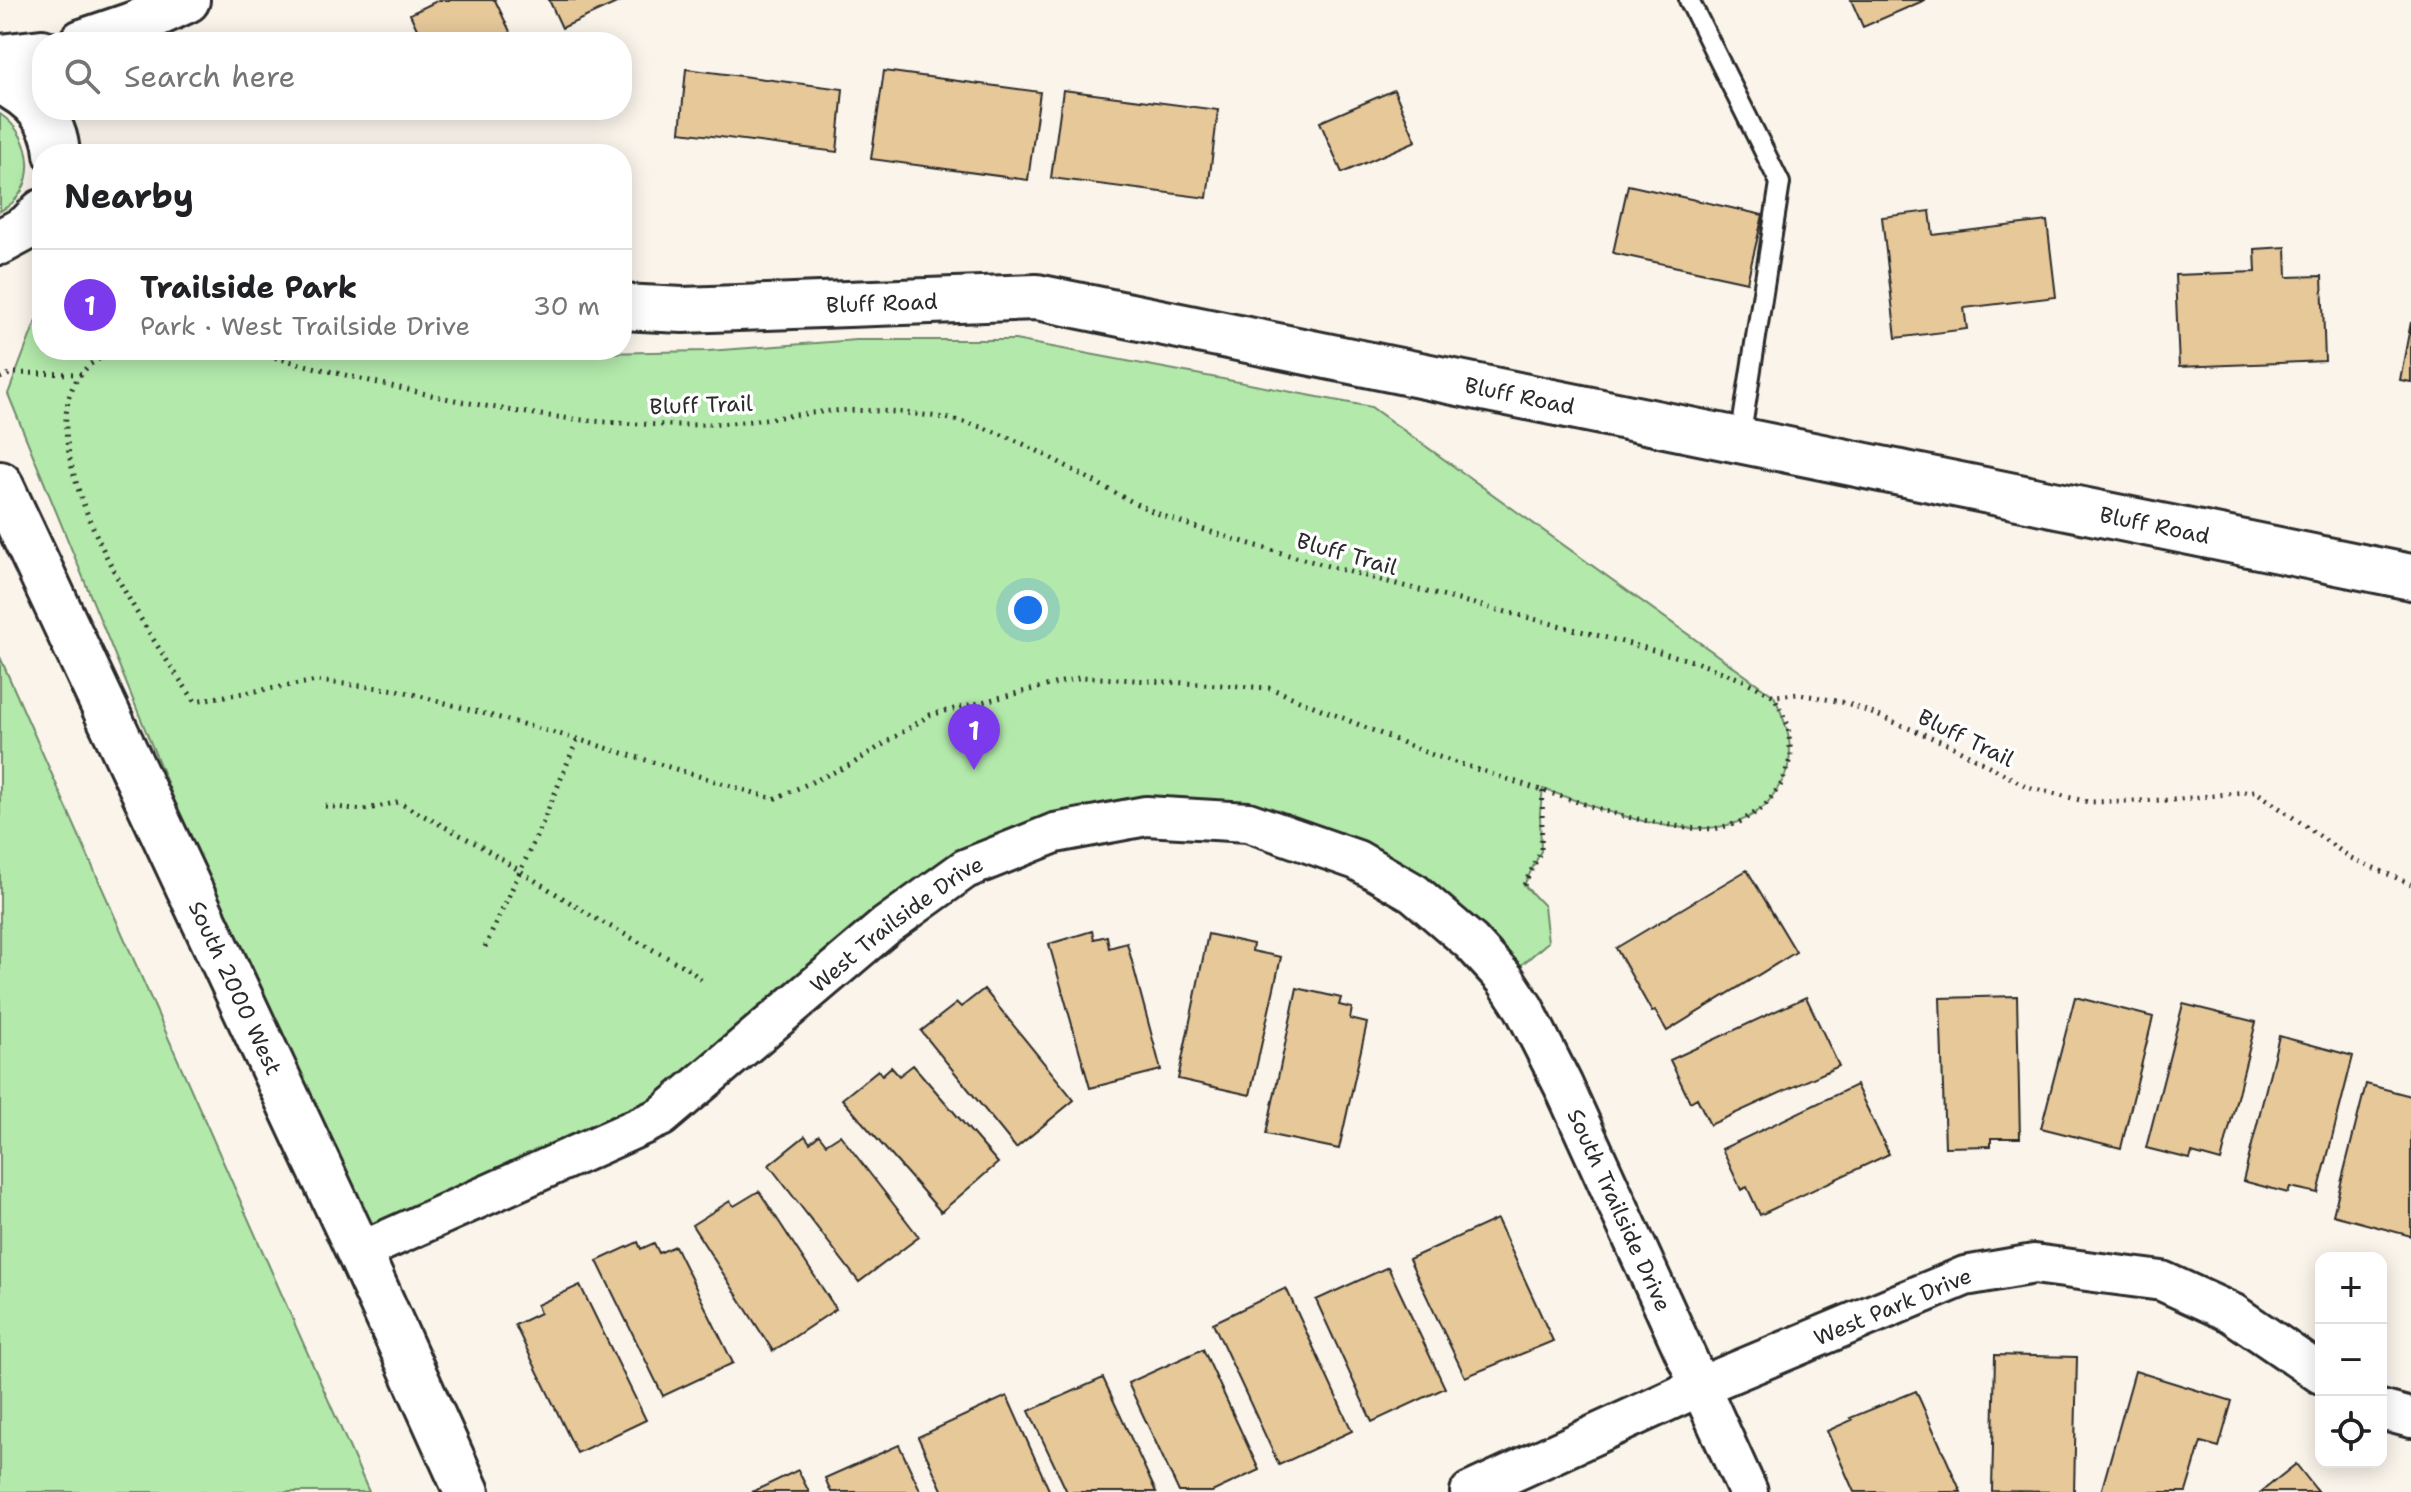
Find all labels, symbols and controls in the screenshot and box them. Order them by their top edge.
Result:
search box [32,32,632,120]
icon: search [60,54,104,98]
text: Search here [124,56,295,97]
text: Nearby [64,173,194,219]
text: Trailside Park [140,267,357,308]
street label: Bluff Road [825,286,938,319]
text: 1 [84,288,96,323]
text: 30 m [533,288,600,323]
text: Park · West Trailside Drive [140,308,470,343]
street label: Bluff Road [1462,370,1577,421]
street label: Bluff Trail [649,389,753,421]
street label: Bluff Road [2097,499,2212,550]
street label: Bluff Trail [1293,526,1401,582]
your location [1008,590,1048,630]
street label: Bluff Trail [1913,702,2019,774]
pin: 1 [948,704,1000,770]
street label: West Trailside Drive [804,849,987,999]
street label: South 2000 West [182,896,289,1079]
street label: South Trailside Drive [1561,1104,1678,1316]
map controls [2315,1252,2387,1468]
button: + [2315,1252,2387,1324]
street label: West Park Drive [1809,1261,1974,1352]
button: − [2315,1324,2387,1396]
button: locate [2315,1396,2387,1468]

